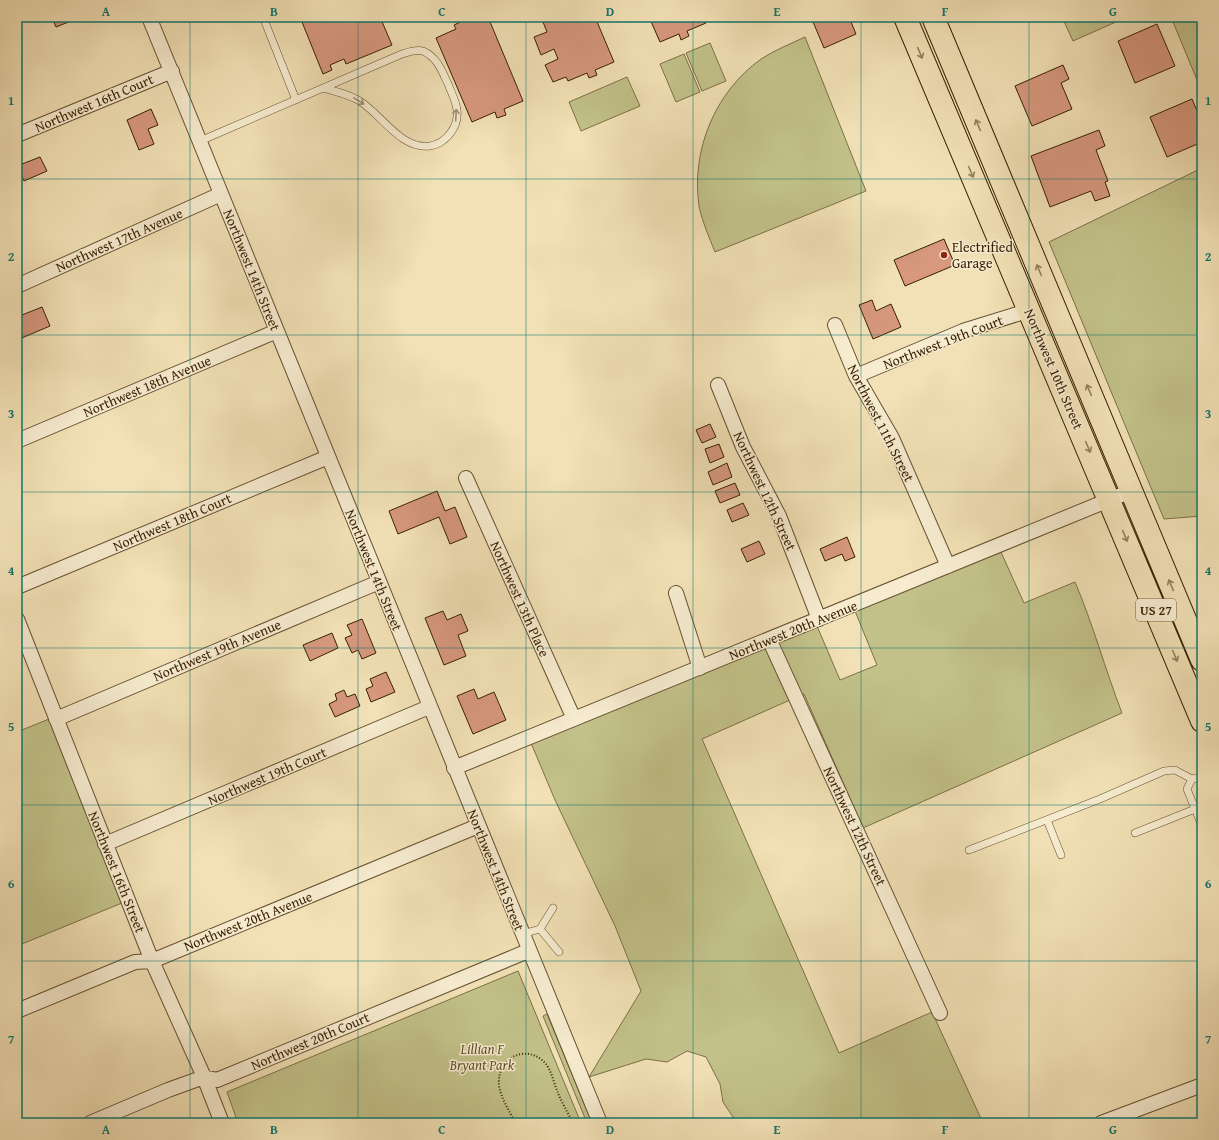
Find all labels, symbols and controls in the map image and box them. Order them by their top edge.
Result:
text: A [102,2,111,21]
text: B [270,2,278,21]
text: C [438,2,446,21]
text: D [606,2,614,21]
text: E [774,2,781,21]
text: F [942,2,949,21]
text: G [1109,2,1117,21]
one-way arrow [917,46,925,58]
street label: Northwest 16th Court [32,69,156,137]
text: 1 [8,91,14,110]
text: 1 [1205,91,1211,110]
one-way arrow [353,98,365,106]
one-way arrow [452,109,460,122]
one-way arrow [973,119,981,131]
one-way arrow [968,166,976,178]
street label: Northwest 17th Avenue [52,203,186,277]
street label: Northwest 14th Street [218,206,286,334]
place label: Electrified Garage [952,237,1013,273]
text: 2 [8,247,15,266]
text: 2 [1205,247,1212,266]
marker: Electrified Garage [939,250,949,260]
one-way arrow [1035,265,1042,277]
street label: Northwest 10th Street [1020,306,1089,433]
street label: Northwest 19th Court [880,310,1006,374]
street label: Northwest 18th Avenue [80,350,214,422]
street label: Northwest 11th Street [843,361,919,485]
one-way arrow [1085,385,1092,397]
text: 3 [8,404,14,423]
text: 3 [1205,404,1211,423]
street label: Northwest 12th Street [729,428,801,554]
one-way arrow [1084,440,1092,452]
street label: Northwest 18th Court [110,488,234,556]
street label: Northwest 14th Street [340,506,408,634]
one-way arrow [1122,529,1129,541]
street label: Northwest 13th Place [485,538,555,661]
text: 4 [8,561,15,580]
text: 4 [1205,561,1212,580]
one-way arrow [1166,579,1174,591]
street label: Northwest 20th Avenue [726,595,861,665]
road number: US 27 [1136,599,1176,621]
street label: Northwest 19th Avenue [150,614,284,686]
one-way arrow [1171,649,1179,661]
text: 5 [8,717,15,736]
text: 5 [1205,717,1212,736]
street label: Northwest 19th Court [205,742,329,810]
street label: Northwest 12th Street [819,763,891,889]
street label: Northwest 14th Street [462,806,530,934]
street label: Northwest 16th Street [83,808,151,936]
text: 6 [8,874,15,893]
text: 6 [1205,874,1212,893]
street label: Northwest 20th Avenue [181,886,316,956]
street label: Northwest 20th Court [248,1007,372,1075]
text: 7 [8,1030,15,1049]
text: 7 [1205,1030,1212,1049]
park label: Lillian F Bryant Park [449,1039,515,1075]
text: A [102,1120,111,1139]
text: B [270,1120,278,1139]
text: C [438,1120,446,1139]
text: D [606,1120,614,1139]
text: E [774,1120,781,1139]
text: F [942,1120,949,1139]
text: G [1109,1120,1117,1139]

